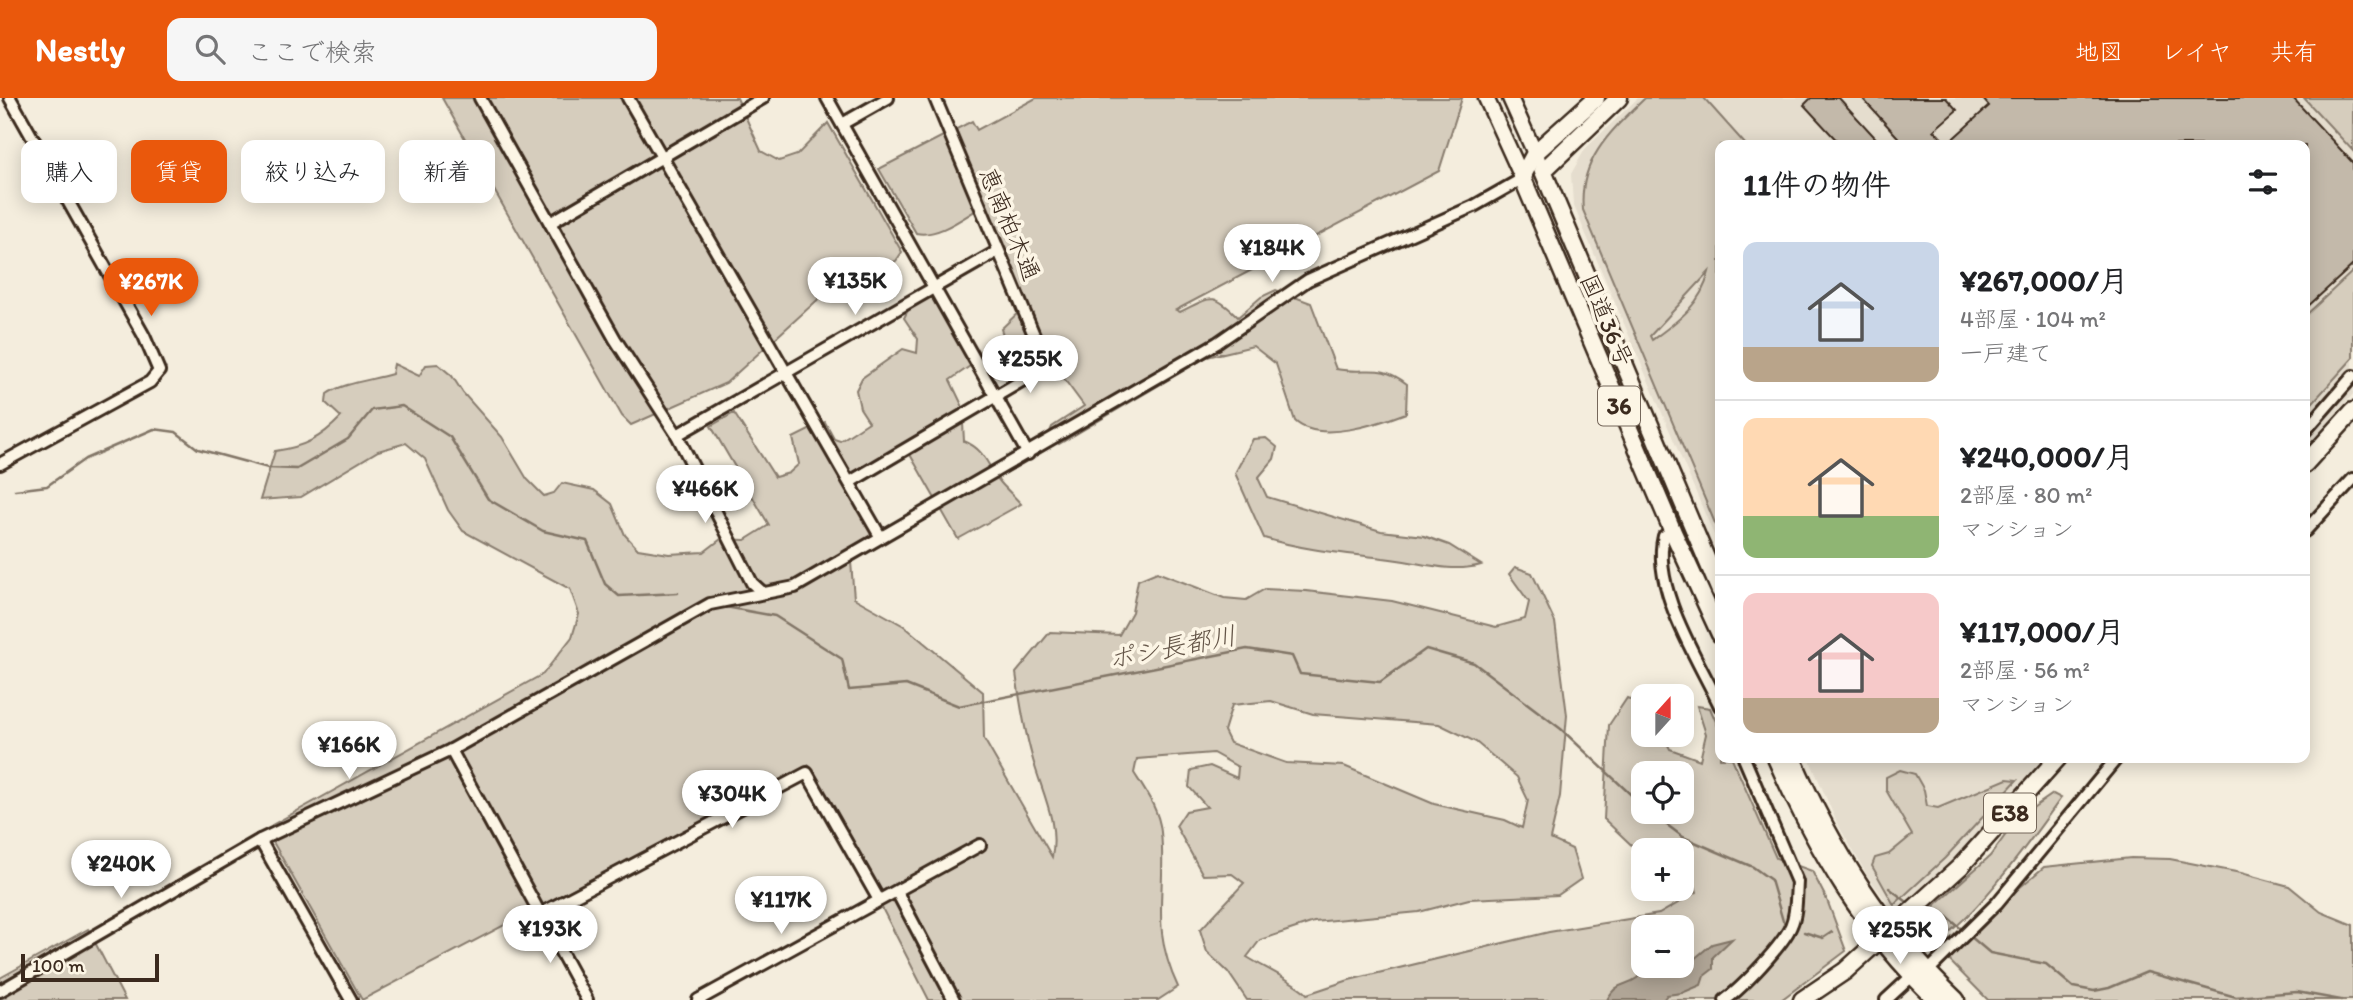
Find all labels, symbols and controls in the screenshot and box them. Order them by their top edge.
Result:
search box [167,18,657,81]
text: Nestly [35,30,125,69]
icon: search [191,30,229,68]
text: ここで検索 [247,36,377,68]
text: 地図 [2075,37,2123,66]
text: レイヤ [2161,37,2232,66]
text: 共有 [2270,37,2318,66]
chip: 購入 [21,140,117,203]
chip: 賃貸 [131,140,227,203]
chip: 絞り込み [241,140,385,203]
chip: 新着 [399,140,495,203]
street label: 恵南柏木通 [973,163,1047,285]
icon: filters [2244,163,2282,201]
text: 11件の物件 [1743,166,1891,203]
pin: ¥184K [1223,225,1321,284]
text: ¥184K [1240,233,1304,261]
pin: ¥267K [102,258,200,318]
pin: ¥135K [806,258,904,317]
text: ¥267,000/月 [1960,262,2129,299]
text: ¥135K [824,266,886,294]
text: ¥267K [119,267,183,295]
street label: 国道36号 [1575,269,1639,371]
icon: home [1799,270,1883,354]
text: 4部屋 · 104 m² [1960,305,2106,333]
pin: ¥255K [981,336,1079,395]
text: 一戸建て [1960,339,2052,367]
text: ¥255K [998,344,1062,372]
road number: 36 [1598,386,1640,426]
text: ¥240,000/月 [1960,438,2134,475]
icon: home [1799,446,1883,530]
pin: ¥466K [656,466,754,525]
text: ¥466K [672,474,738,502]
text: 2部屋 · 80 m² [1960,481,2092,509]
text: マンション [1960,515,2074,543]
text: ¥117,000/月 [1960,613,2125,650]
water label: ポシ長都川 [1105,619,1239,675]
icon: home [1799,621,1883,705]
text: 2部屋 · 56 m² [1960,656,2090,684]
north arrow [1631,684,1694,747]
map controls [1631,684,1694,978]
text: マンション [1960,690,2074,718]
pin: ¥166K [300,722,398,781]
text: ¥166K [318,730,380,758]
button: locate [1631,761,1694,824]
pin: ¥304K [683,770,781,830]
text: ¥304K [698,779,766,807]
road number: E38 [1984,793,2036,832]
button: + [1631,838,1694,901]
pin: ¥240K [72,840,170,900]
text: ¥240K [87,849,155,877]
pin: ¥117K [732,876,830,936]
text: ¥117K [751,885,811,913]
pin: ¥193K [501,906,599,965]
pin: ¥255K [1851,906,1949,966]
text: ¥193K [519,914,581,942]
button: − [1631,915,1694,978]
text: ¥255K [1868,915,1932,943]
scale bar [21,951,159,983]
text: 100 m [32,954,84,977]

